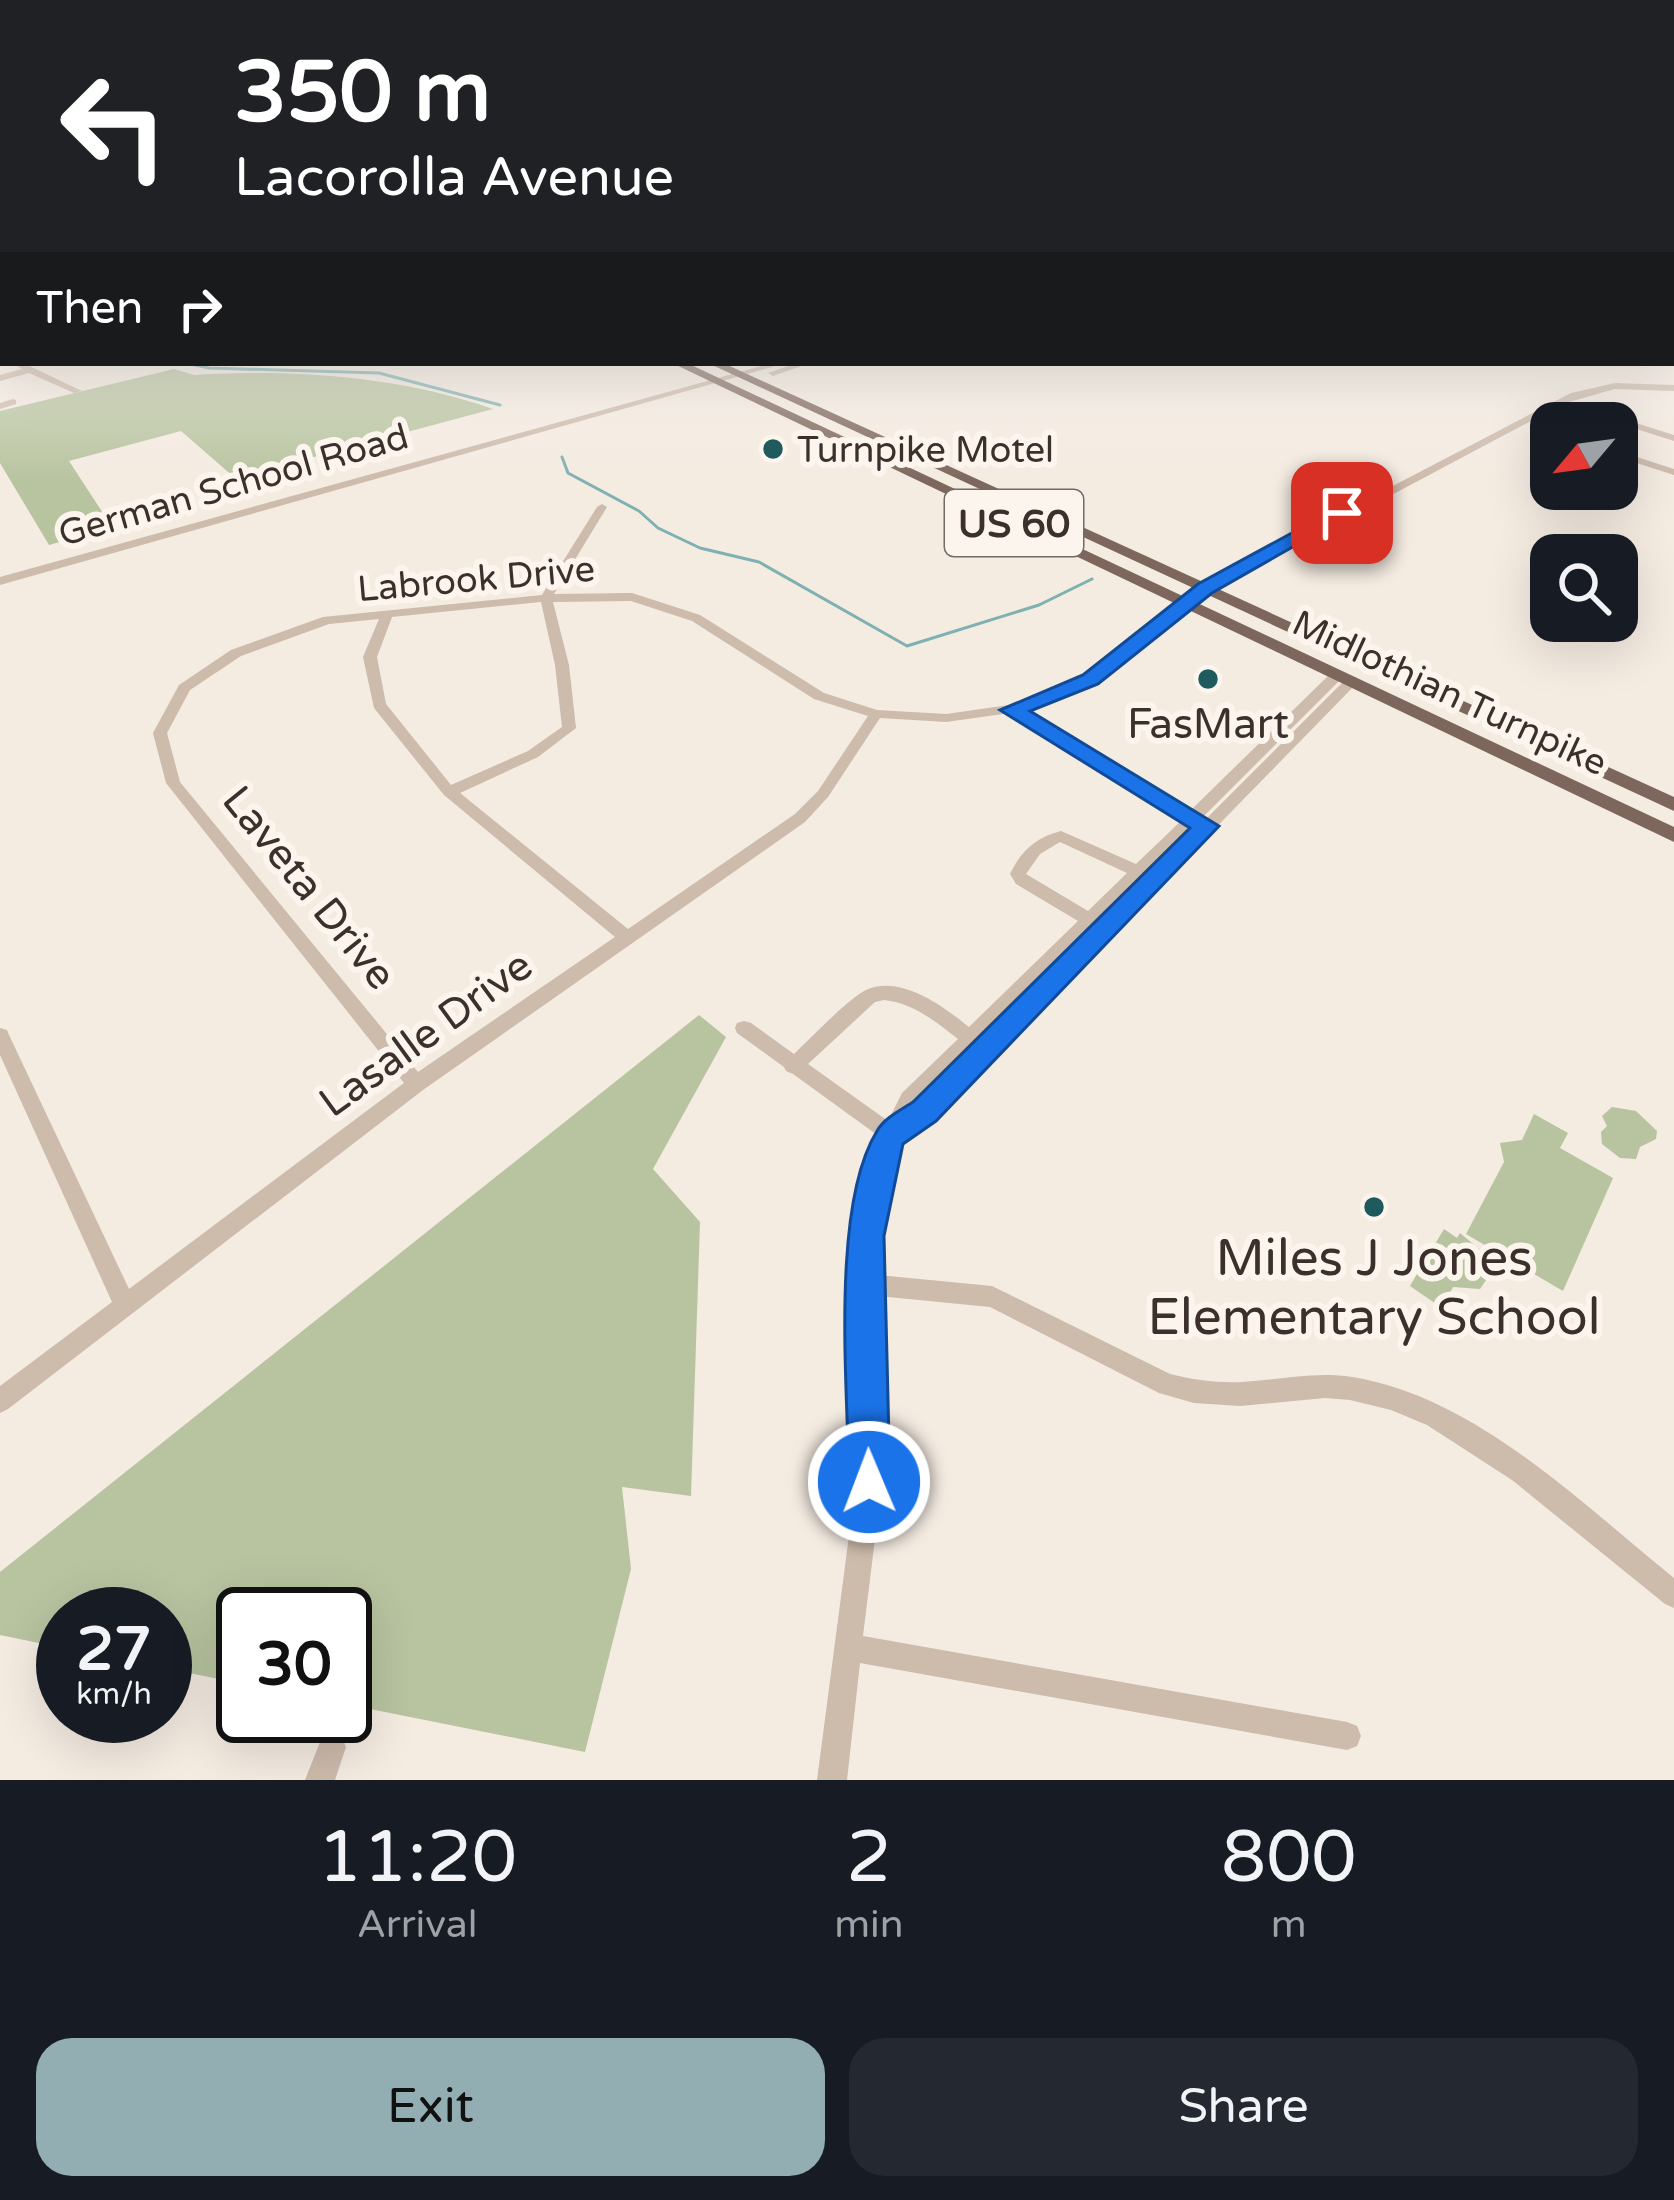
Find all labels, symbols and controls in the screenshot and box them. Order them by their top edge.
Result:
text: 350 m [234,43,491,144]
icon: left [36,48,192,204]
text: Lacorolla Avenue [234,145,674,210]
icon: right [167,276,233,342]
text: Then [36,282,143,336]
north arrow [1530,402,1638,510]
map controls [1530,402,1638,642]
street label: German School Road [54,415,413,556]
place label: Turnpike Motel [797,429,1054,472]
marker: Turnpike Motel [760,436,786,462]
pin [1291,462,1393,564]
icon: arrive [1309,480,1375,546]
road number: US 60 [945,490,1083,556]
button: search [1530,534,1638,642]
street label: Labrook Drive [356,548,597,611]
street label: Midlothian Turnpike [1285,602,1613,785]
marker: FasMart [1195,666,1221,692]
place label: FasMart [1127,699,1289,750]
street label: Laveta Drive [211,776,406,1000]
street label: Lasalle Drive [310,940,542,1129]
marker: Miles J Jones Elementary School [1361,1194,1387,1220]
place label: Miles J Jones Elementary School [1148,1228,1600,1349]
position arrow [806,1419,932,1545]
speed limit sign: 30 [216,1587,372,1743]
text: 27 [76,1614,152,1686]
text: km/h [76,1676,152,1713]
text: 11:20 [317,1815,517,1902]
text: 2 [846,1815,892,1902]
text: 800 [1221,1815,1357,1902]
text: Arrival [357,1901,477,1948]
text: min [834,1901,904,1948]
text: m [1271,1901,1307,1948]
button: Exit [36,2038,825,2176]
button: Share [849,2038,1638,2176]

